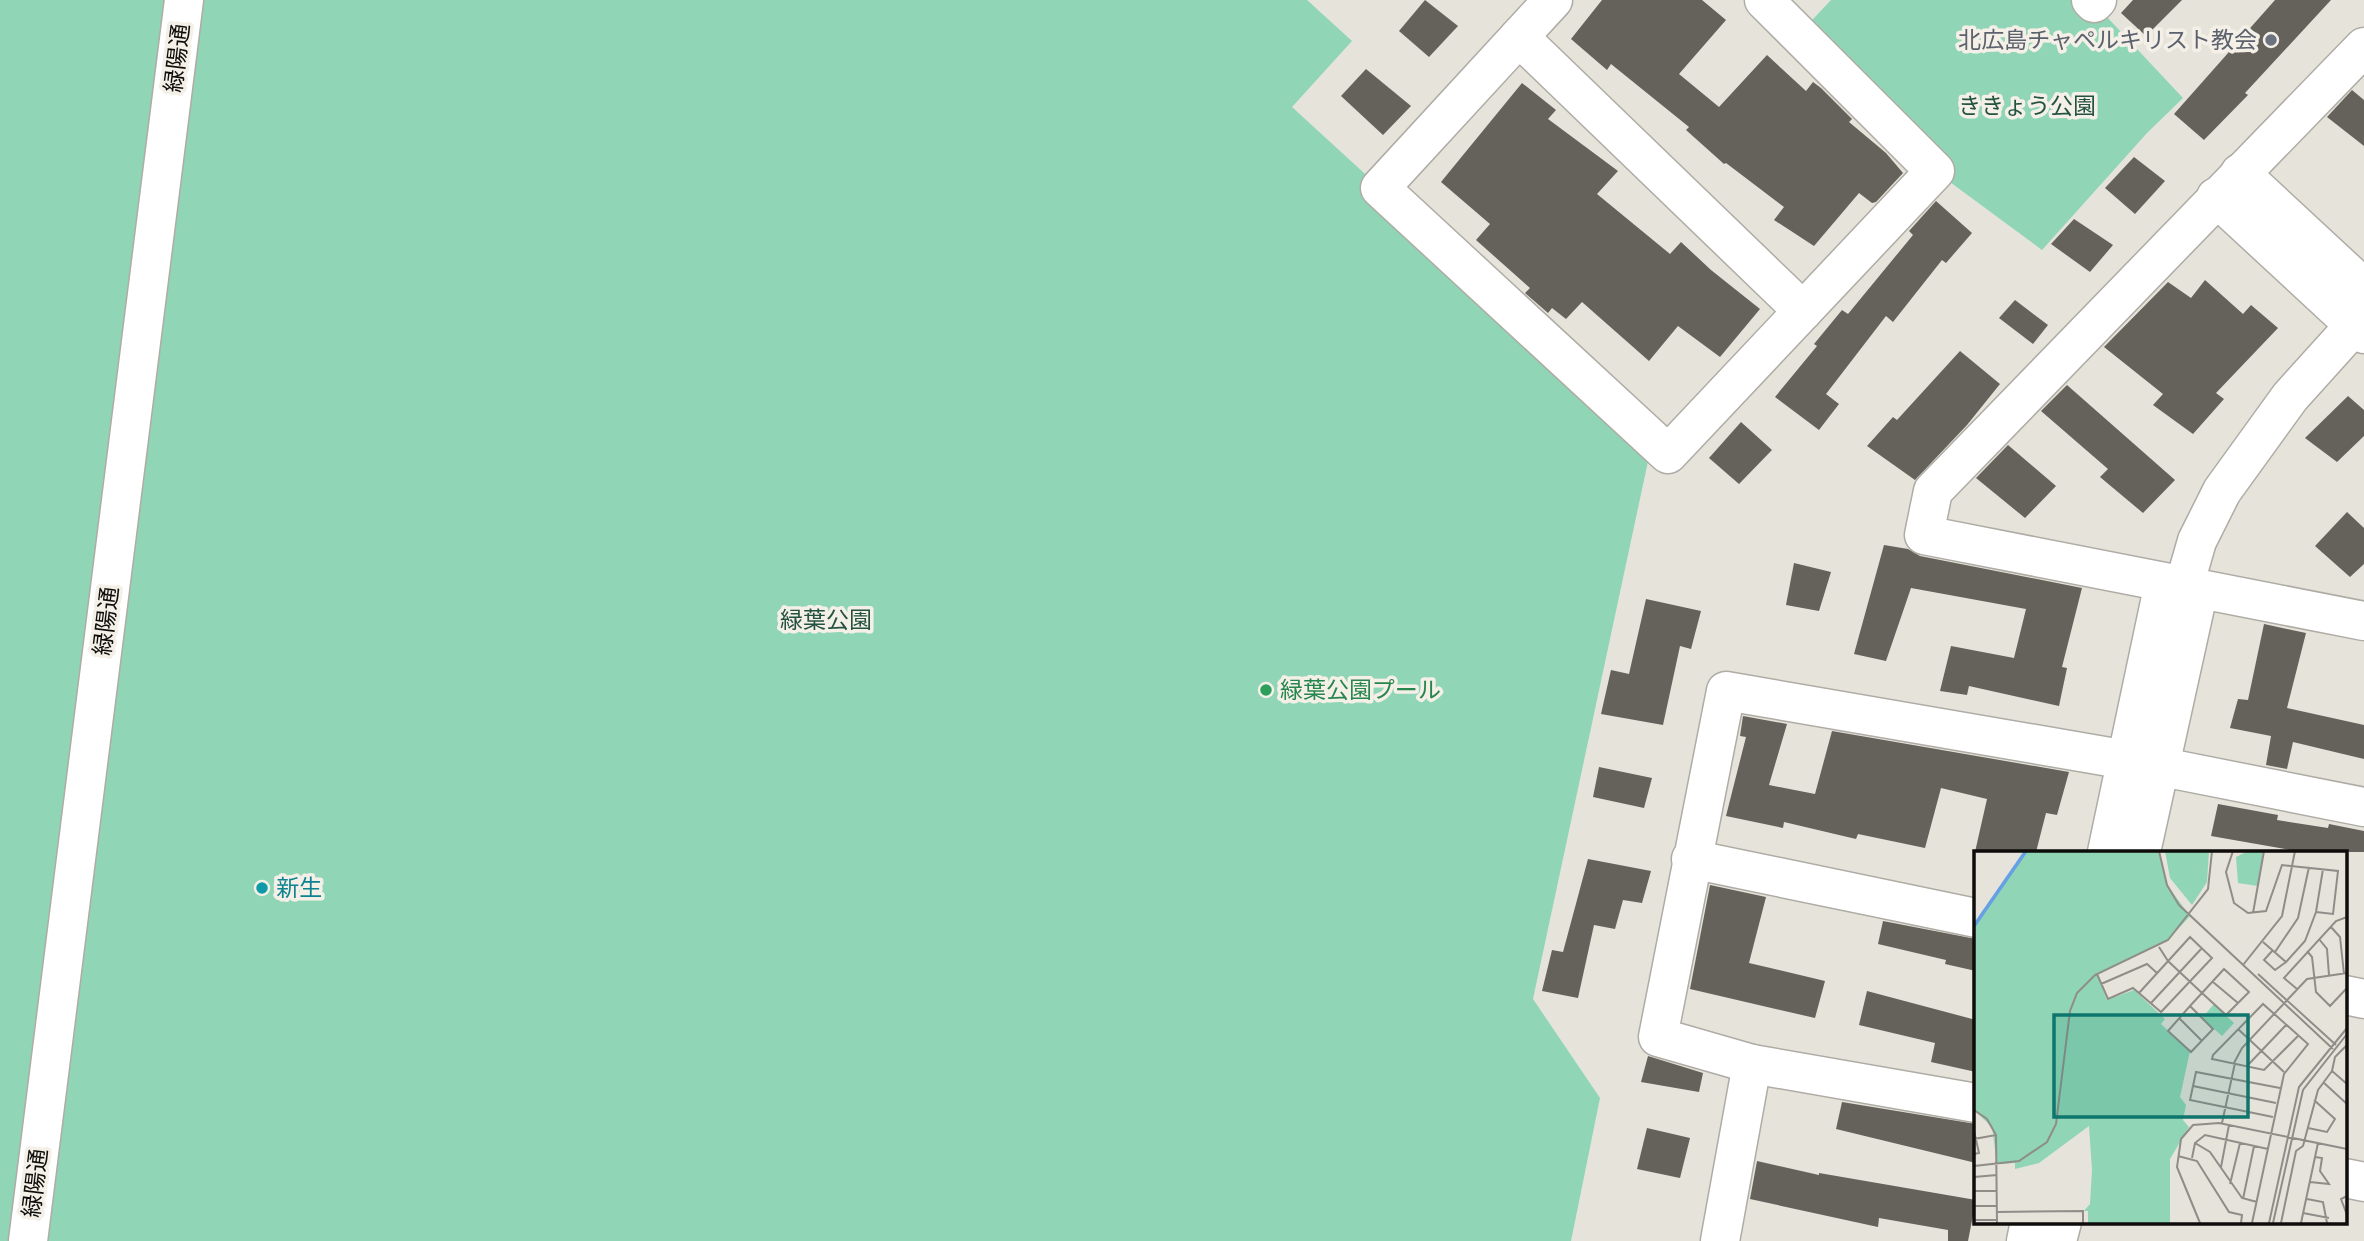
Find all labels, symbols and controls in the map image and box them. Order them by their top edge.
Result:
street label: 緑陽通 [159,22,195,94]
place label: 北広島チャペルキリスト教会 [1958,26,2257,54]
marker: 北広島チャペルキリスト教会 [2263,32,2279,48]
park label: ききょう公園 [1958,92,2096,120]
street label: 緑陽通 [88,585,124,657]
park label: 緑葉公園 [780,606,872,634]
place label: 緑葉公園プール [1280,676,1441,704]
marker: 緑葉公園プール [1258,682,1274,698]
inset map [1974,851,2346,1224]
place label: 新生 [276,874,322,902]
marker: 新生 [254,880,270,896]
street label: 緑陽通 [17,1147,53,1219]

